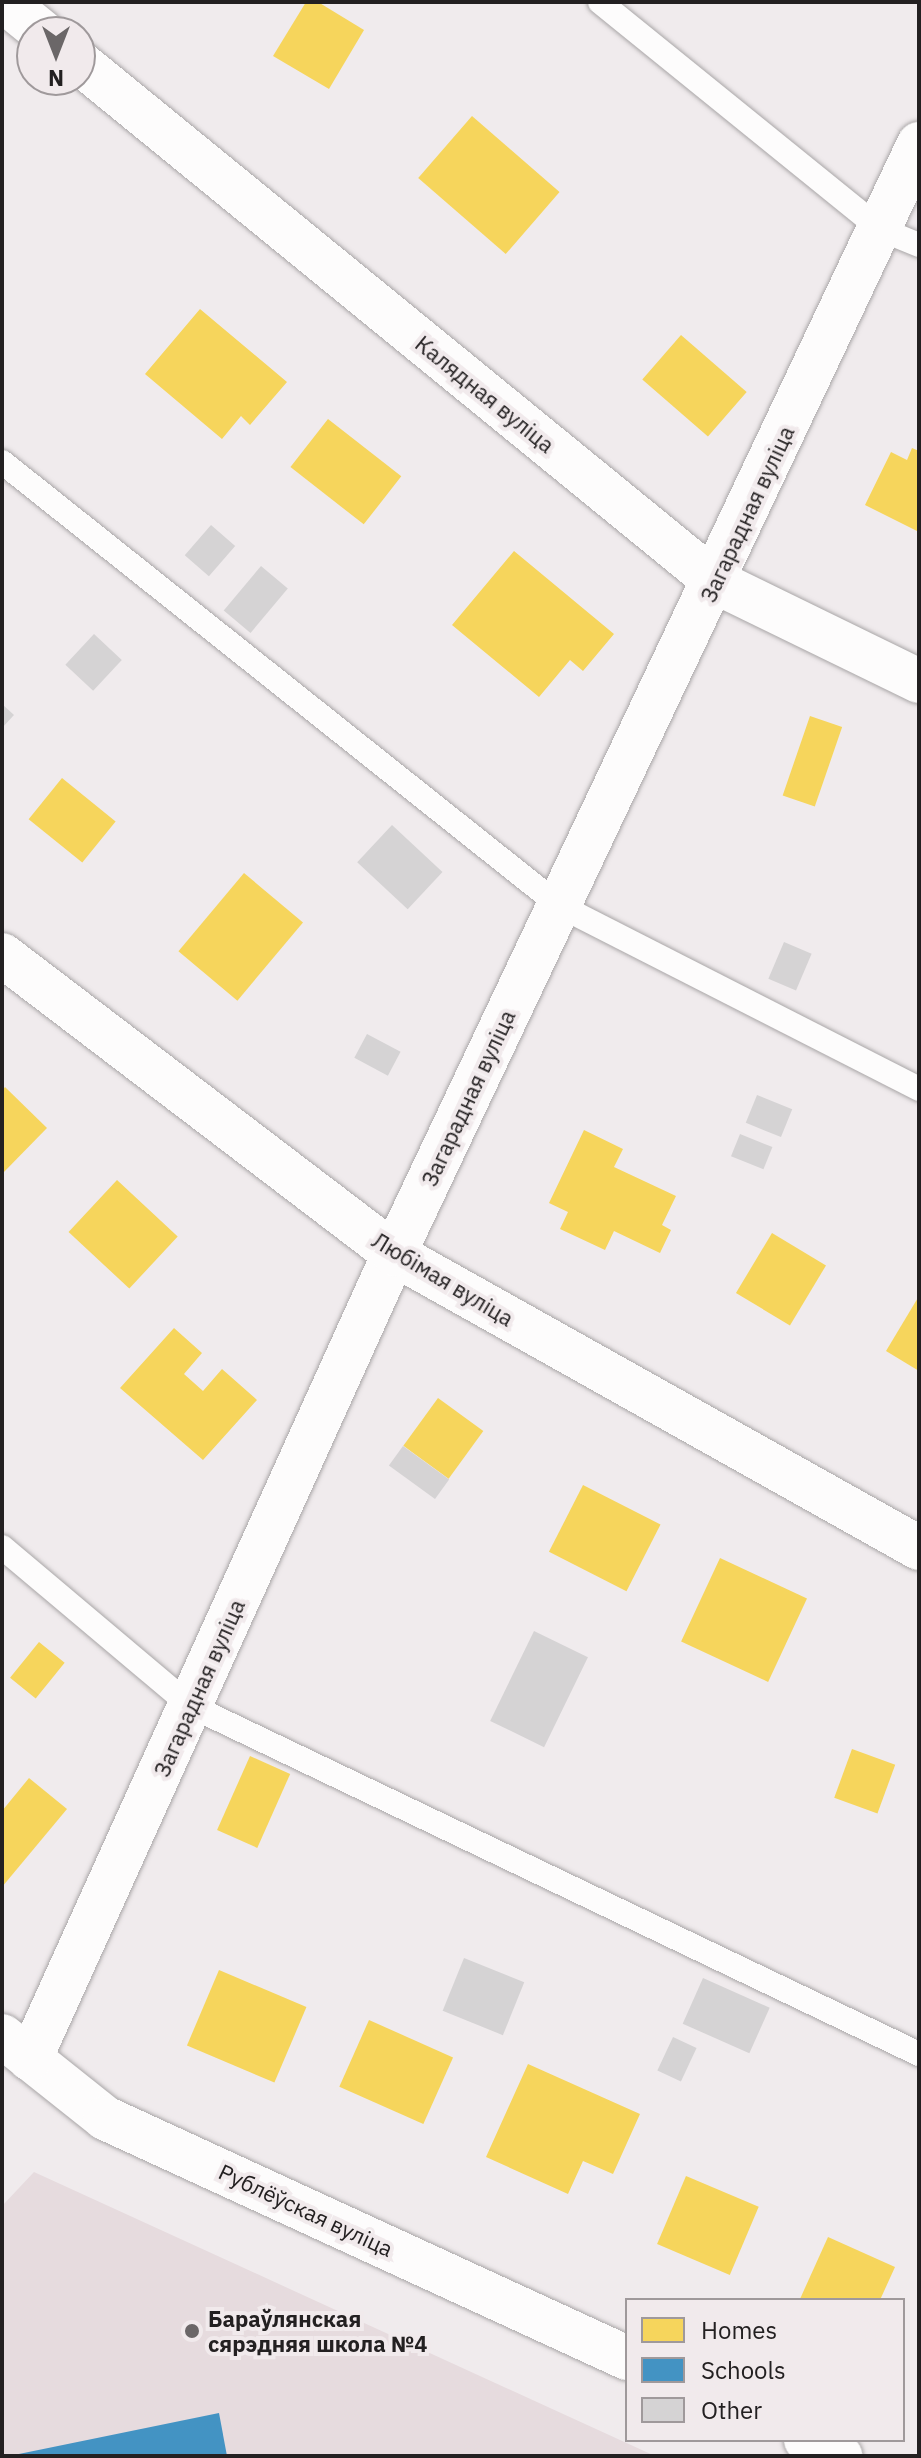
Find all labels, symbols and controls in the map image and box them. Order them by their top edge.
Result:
north arrow [16,16,96,96]
text: N [48,64,64,93]
street label: Калядная вуліца [410,330,560,458]
street label: Загарадная вуліца [695,422,799,606]
street label: Загарадная вуліца [416,1006,520,1190]
street label: Любімая вуліца [368,1227,518,1331]
street label: Загарадная вуліца [148,1595,250,1781]
street label: Рублёўская вуліца [215,2158,397,2262]
legend [625,2298,905,2442]
place label: Бараўлянская сярэдняя школа №4 [208,2305,427,2356]
text: Homes [701,2314,777,2346]
marker: Бараўлянская сярэдняя школа №4 [183,2322,201,2340]
text: Schools [701,2354,786,2386]
text: Other [701,2394,762,2426]

